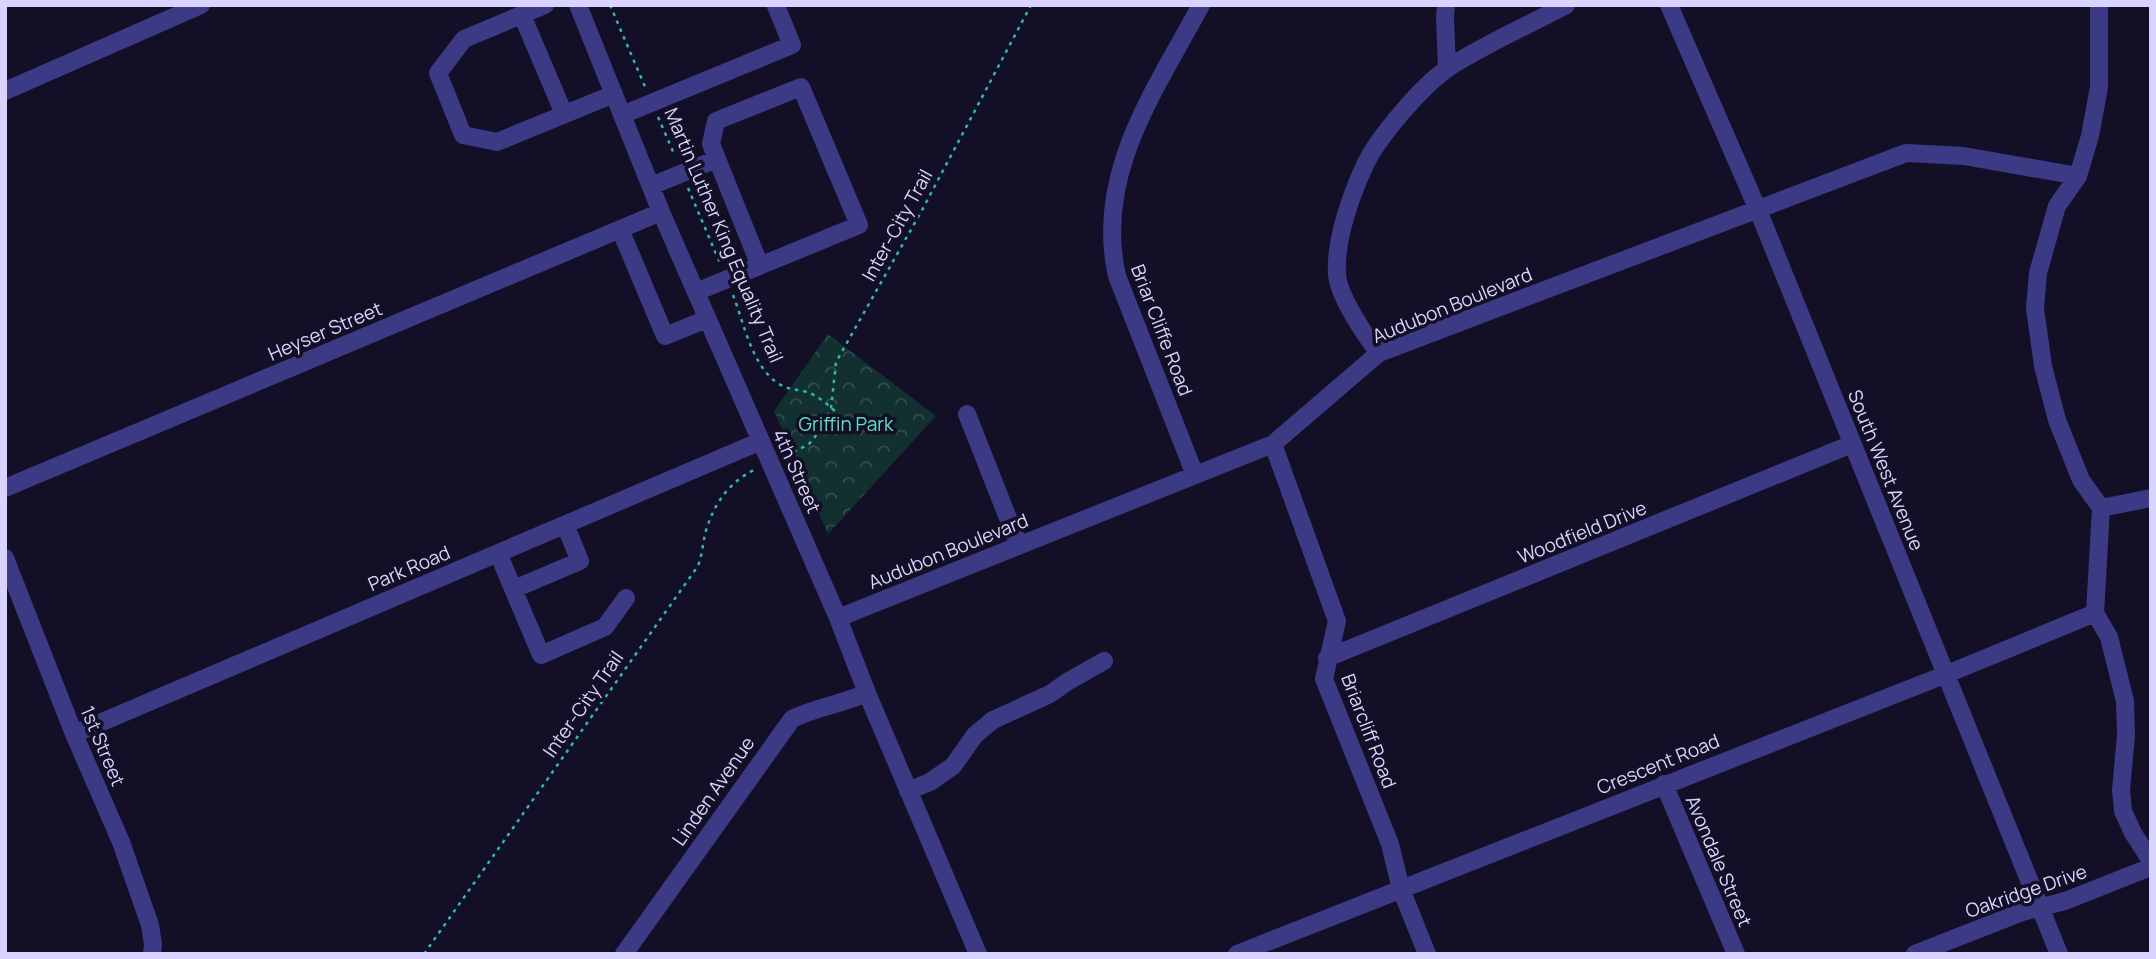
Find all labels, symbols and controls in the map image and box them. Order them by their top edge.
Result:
street label: Martin Luther King Equality Trail [658,104,790,366]
street label: Inter-City Trail [855,164,939,286]
street label: Briar Cliffe Road [1125,261,1199,399]
street label: Audubon Boulevard [1368,261,1536,349]
street label: Heyser Street [264,295,386,367]
street label: South West Avenue [1842,386,1930,554]
park label: Griffin Park [799,411,894,437]
street label: 4th Street [767,425,827,517]
street label: Woodfield Drive [1514,494,1650,570]
street label: Audubon Boulevard [864,507,1032,595]
street label: Park Road [364,539,454,597]
street label: Inter-City Trail [537,646,629,762]
street label: Briarcliff Road [1335,670,1403,792]
street label: 1st Street [75,702,131,790]
street label: Crescent Road [1593,728,1723,800]
street label: Linden Avenue [666,731,760,851]
street label: Avondale Street [1680,791,1758,931]
street label: Oakridge Drive [1962,858,2090,924]

